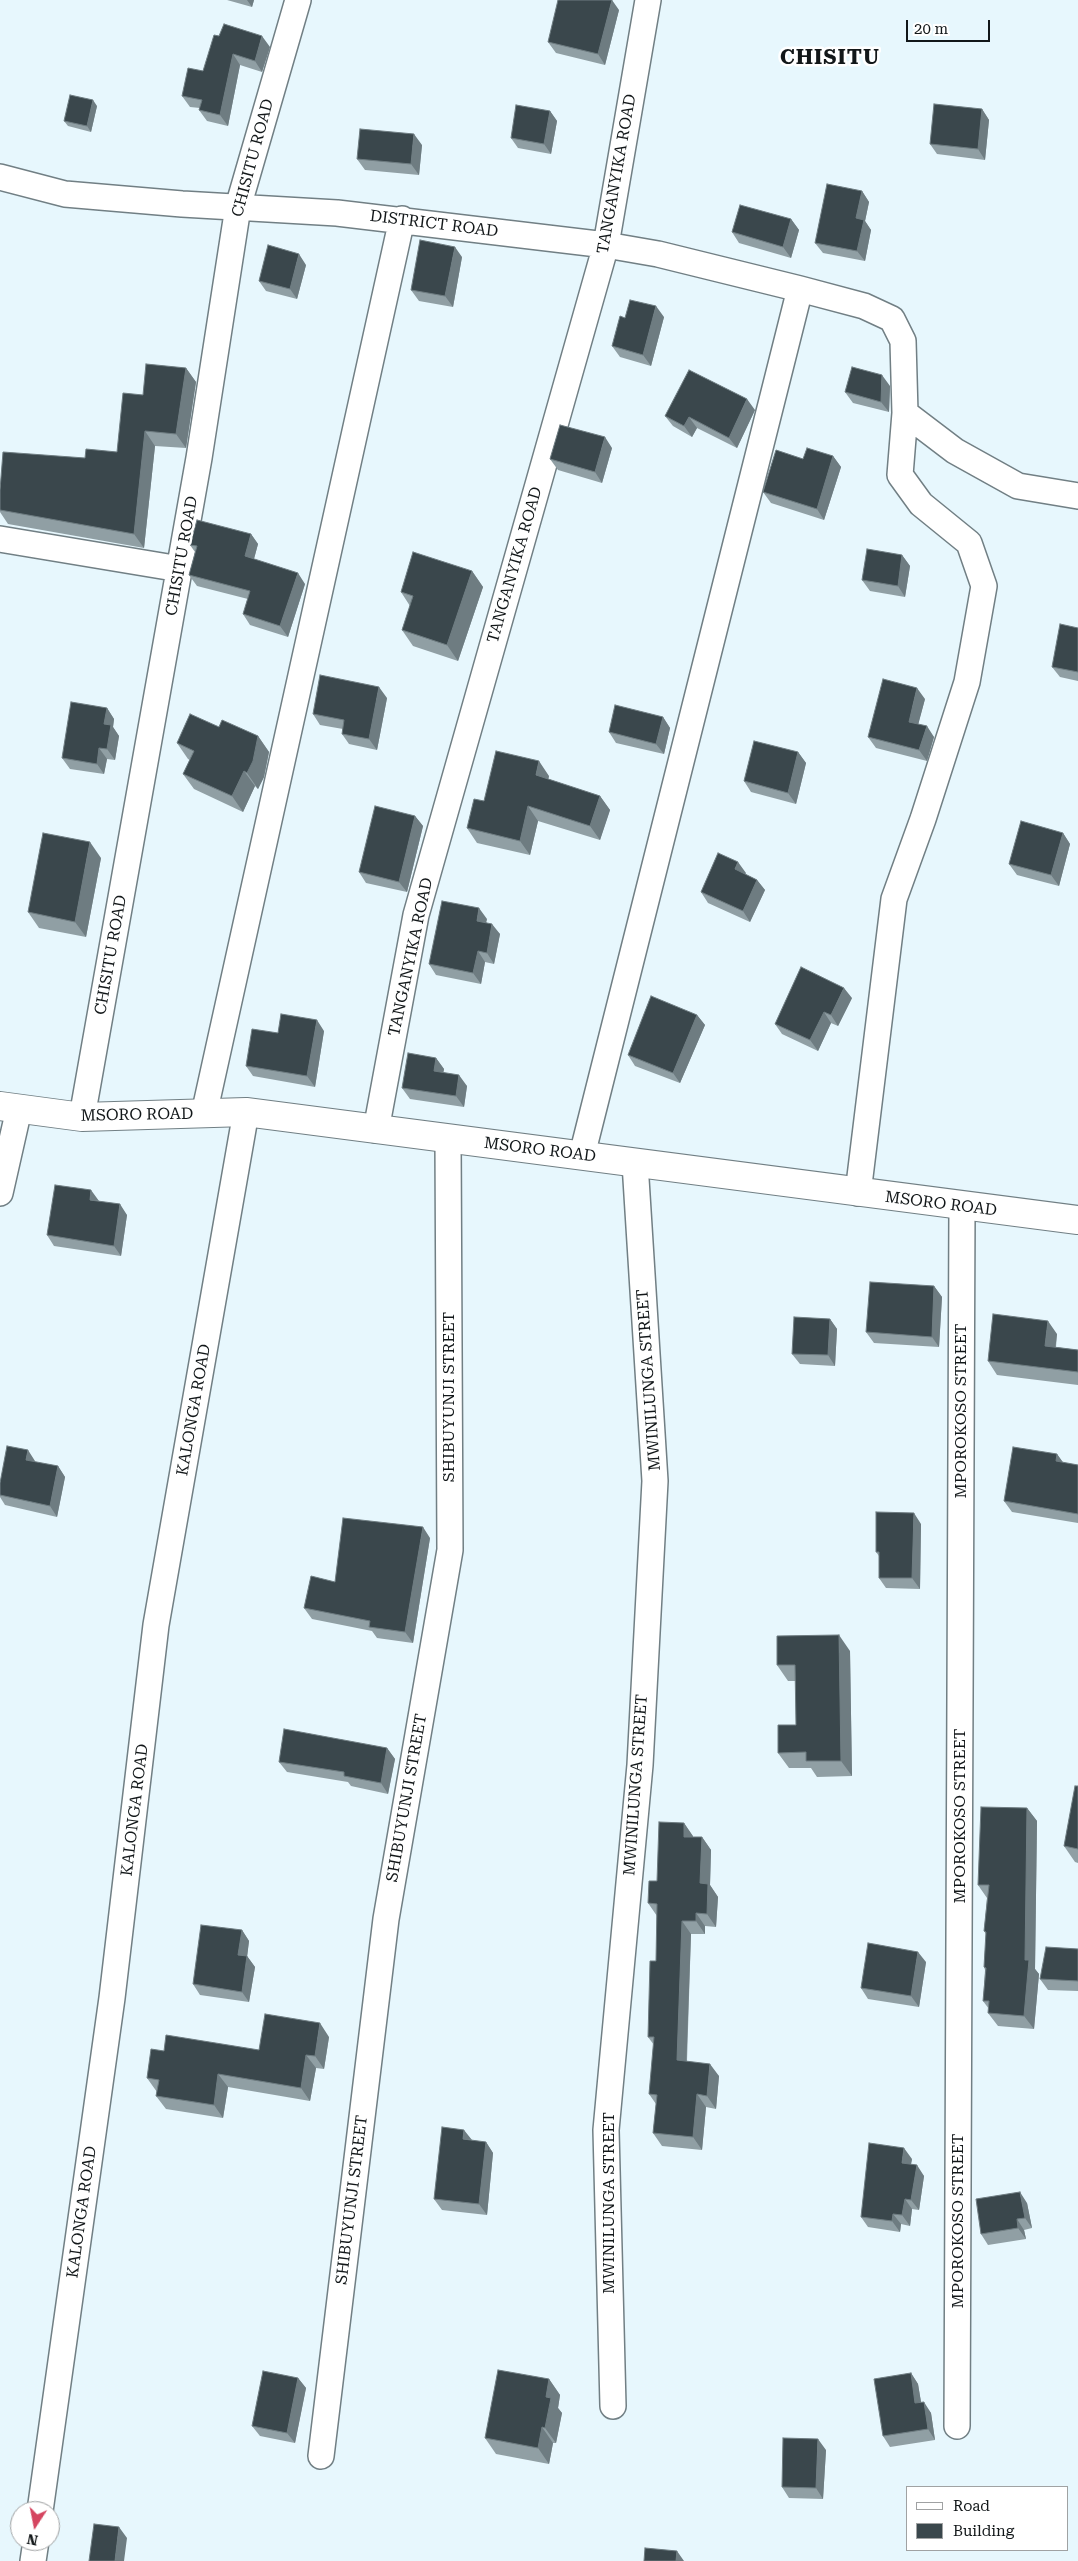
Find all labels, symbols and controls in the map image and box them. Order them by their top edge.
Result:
scale bar [908,10,992,42]
text: 20 m [914,20,948,38]
district label: CHISITU [779,45,881,71]
street label: TANGANYIKA ROAD [594,93,640,255]
street label: CHISITU ROAD [228,97,278,219]
street label: DISTRICT ROAD [369,207,499,241]
street label: TANGANYIKA ROAD [483,485,547,645]
street label: CHISITU ROAD [162,495,202,617]
street label: TANGANYIKA ROAD [385,876,437,1038]
street label: CHISITU ROAD [91,894,131,1016]
street label: MSORO ROAD [81,1104,193,1126]
street label: MSORO ROAD [483,1134,597,1166]
street label: MSORO ROAD [884,1188,998,1220]
street label: MWINILUNGA STREET [633,1289,665,1471]
street label: SHIBUYUNJI STREET [439,1312,459,1482]
street label: MPOROKOSO STREET [951,1323,971,1499]
street label: KALONGA ROAD [173,1343,215,1477]
street label: MWINILUNGA STREET [620,1694,652,1876]
street label: SHIBUYUNJI STREET [383,1712,431,1884]
street label: MPOROKOSO STREET [950,1728,970,1904]
street label: KALONGA ROAD [117,1743,153,1877]
street label: MWINILUNGA STREET [599,2112,619,2294]
street label: SHIBUYUNJI STREET [332,2114,372,2286]
street label: MPOROKOSO STREET [948,2133,968,2309]
street label: KALONGA ROAD [63,2145,101,2279]
legend [906,2486,1068,2551]
text: Road [953,2497,990,2515]
north arrow [10,2501,60,2551]
text: Building [953,2522,1014,2540]
text: N [26,2531,39,2549]

